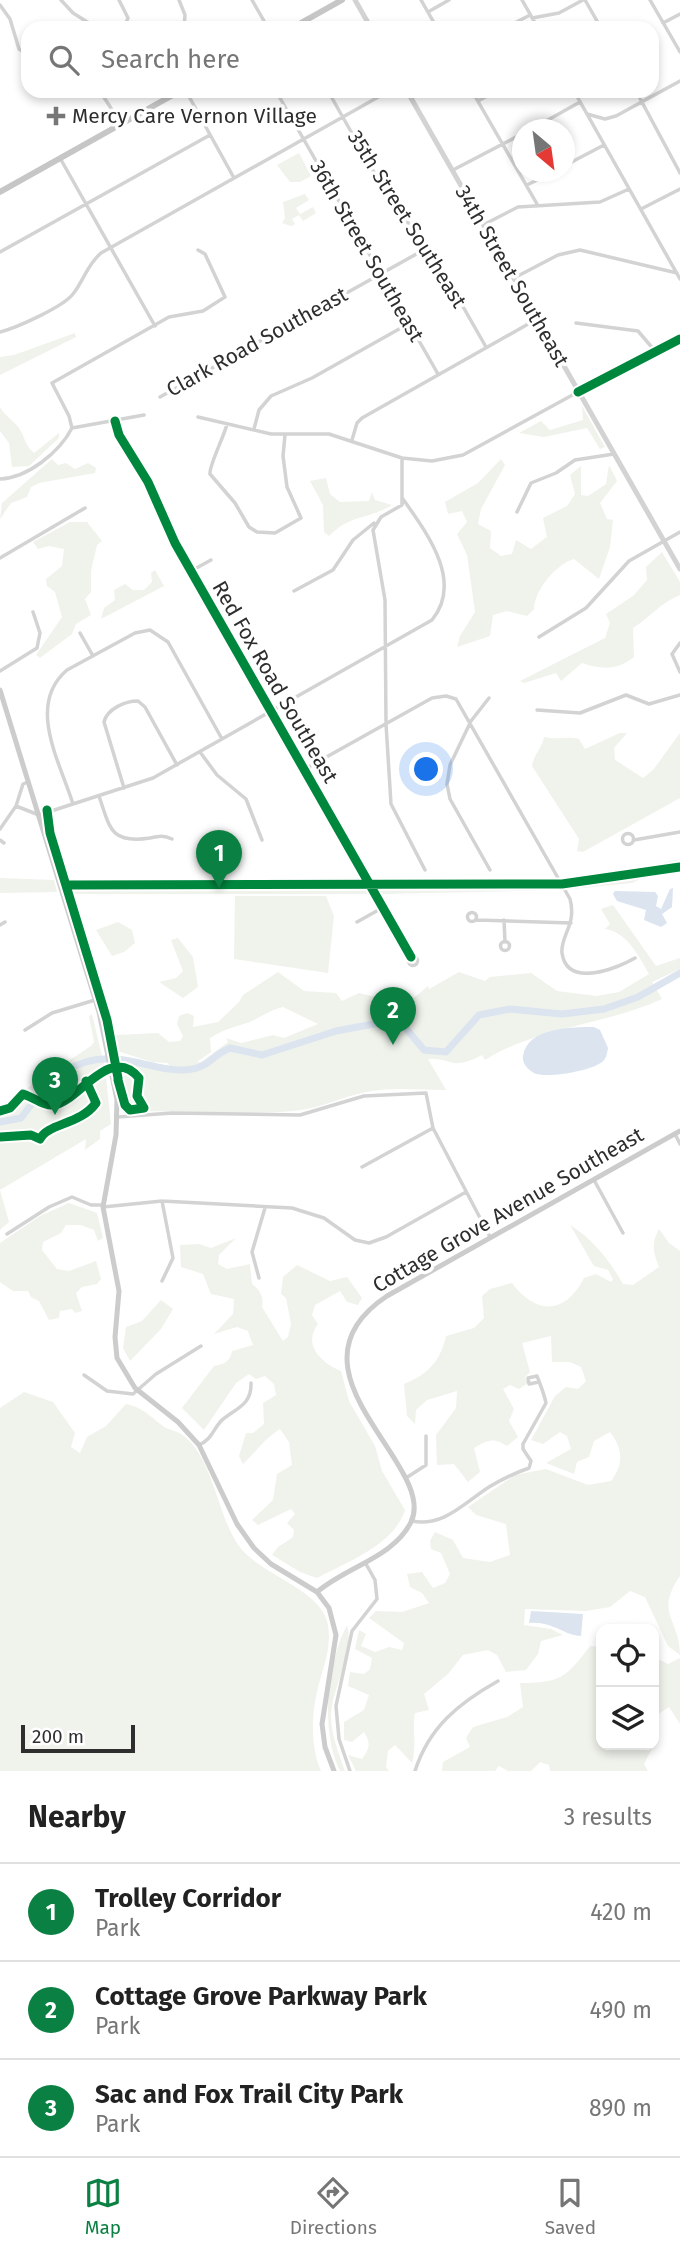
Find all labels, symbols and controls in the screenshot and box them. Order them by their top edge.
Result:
search box [21,21,659,98]
icon: search [45,41,83,79]
text: Search here [101,44,240,75]
place label: Mercy Care Vernon Village [72,103,317,129]
marker: Mercy Care Vernon Village [46,106,66,126]
north arrow [512,119,575,182]
street label: 35th Street Southeast [342,125,472,313]
street label: 36th Street Southeast [304,156,430,347]
street label: 34th Street Southeast [449,181,575,372]
street label: Clark Road Southeast [162,281,352,403]
street label: Red Fox Road Southeast [206,576,344,788]
your location [409,752,443,786]
pin: 1 [196,830,242,888]
pin: 2 [370,987,416,1045]
pin: 3 [32,1057,78,1115]
street label: Cottage Grove Avenue Southeast [368,1121,648,1298]
map controls [596,1624,659,1750]
button: locate [596,1624,659,1687]
button: layers [596,1687,659,1750]
scale bar [21,1722,135,1754]
text: 200 m [32,1725,84,1748]
text: Nearby [28,1799,126,1835]
text: 3 results [564,1803,652,1831]
text: Trolley Corridor [95,1883,281,1914]
text: 1 [46,1898,56,1926]
text: 420 m [590,1898,652,1926]
text: Park [95,1914,140,1942]
text: Cottage Grove Parkway Park [95,1981,427,2012]
text: 2 [45,1996,57,2024]
text: 490 m [590,1996,652,2024]
text: Park [95,2012,140,2040]
text: Sac and Fox Trail City Park [95,2079,403,2110]
text: 3 [45,2094,57,2122]
text: 890 m [589,2094,652,2122]
text: Park [95,2110,140,2138]
tab: Map [84,2174,122,2239]
tab: Directions [290,2174,377,2239]
tab: Saved [545,2174,596,2239]

